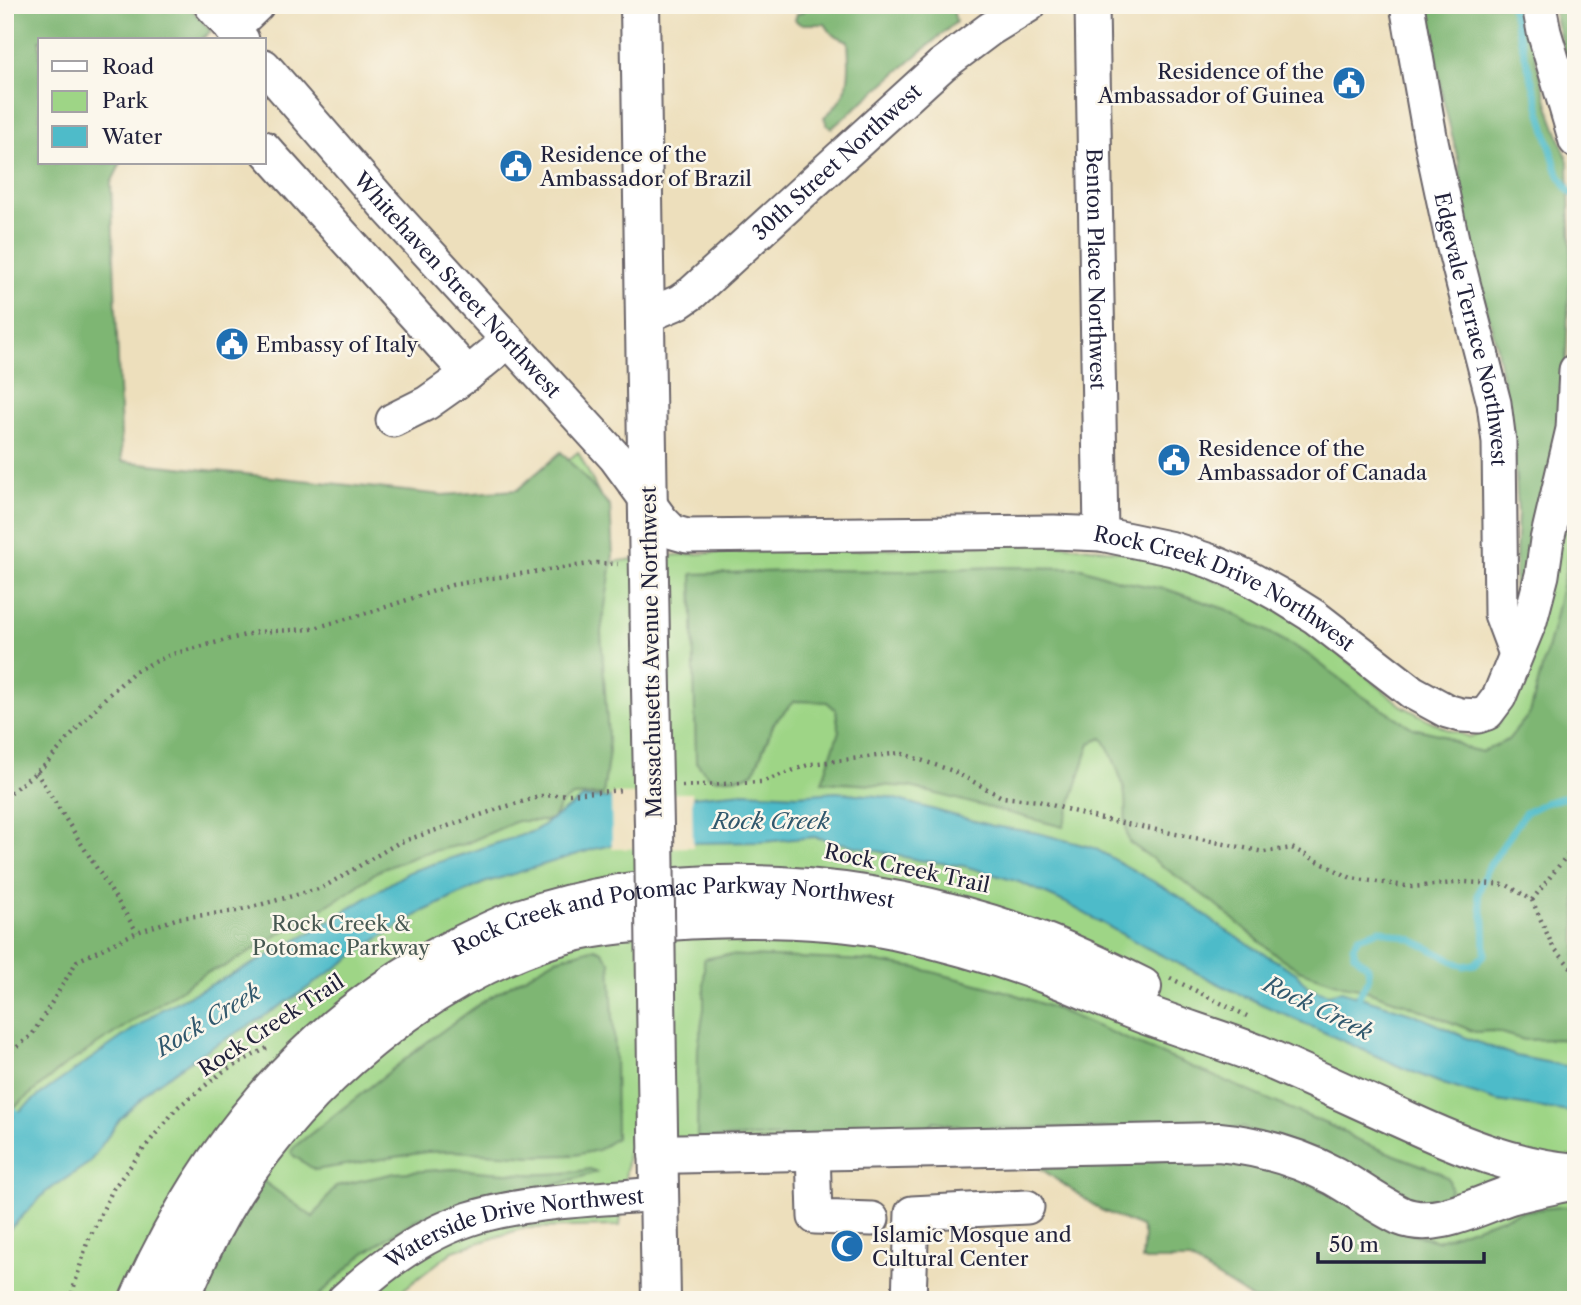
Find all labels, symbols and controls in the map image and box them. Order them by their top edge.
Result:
legend [38,38,266,164]
text: Road [102,54,154,79]
place label: Residence of the Ambassador of Guinea [1097,59,1325,108]
public building icon: Residence of the Ambassador of Guinea [1330,64,1368,102]
street label: 30th Street Northwest [747,78,926,245]
text: Park [102,88,148,113]
text: Water [101,124,162,149]
place label: Residence of the Ambassador of Brazil [539,142,752,191]
public building icon: Residence of the Ambassador of Brazil [497,147,535,185]
street label: Benton Place Northwest [1082,148,1111,391]
street label: Whitehaven Street Northwest [348,166,567,403]
street label: Edgevale Terrace Northwest [1430,190,1512,467]
public building icon: Embassy of Italy [213,325,251,363]
place label: Embassy of Italy [256,332,419,357]
place label: Residence of the Ambassador of Canada [1197,436,1428,485]
public building icon: Residence of the Ambassador of Canada [1155,441,1193,479]
street label: Massachusetts Avenue Northwest [636,485,666,818]
street label: Rock Creek Drive Northwest [1092,520,1360,656]
water label: Rock Creek [710,807,830,835]
street label: Rock Creek Trail [822,838,992,898]
street label: Rock Creek and Potomac Parkway Northwest [448,872,897,960]
park label: Rock Creek & Potomac Parkway [252,911,430,960]
street label: Rock Creek Trail [194,969,348,1081]
water label: Rock Creek [1257,969,1377,1046]
water label: Rock Creek [149,978,266,1063]
street label: Waterside Drive Northwest [379,1183,645,1274]
scale bar [1318,1221,1485,1265]
place label: Islamic Mosque and Cultural Center [872,1222,1072,1271]
mosque icon: Islamic Mosque and Cultural Center [828,1227,866,1265]
text: 50 m [1329,1232,1379,1257]

